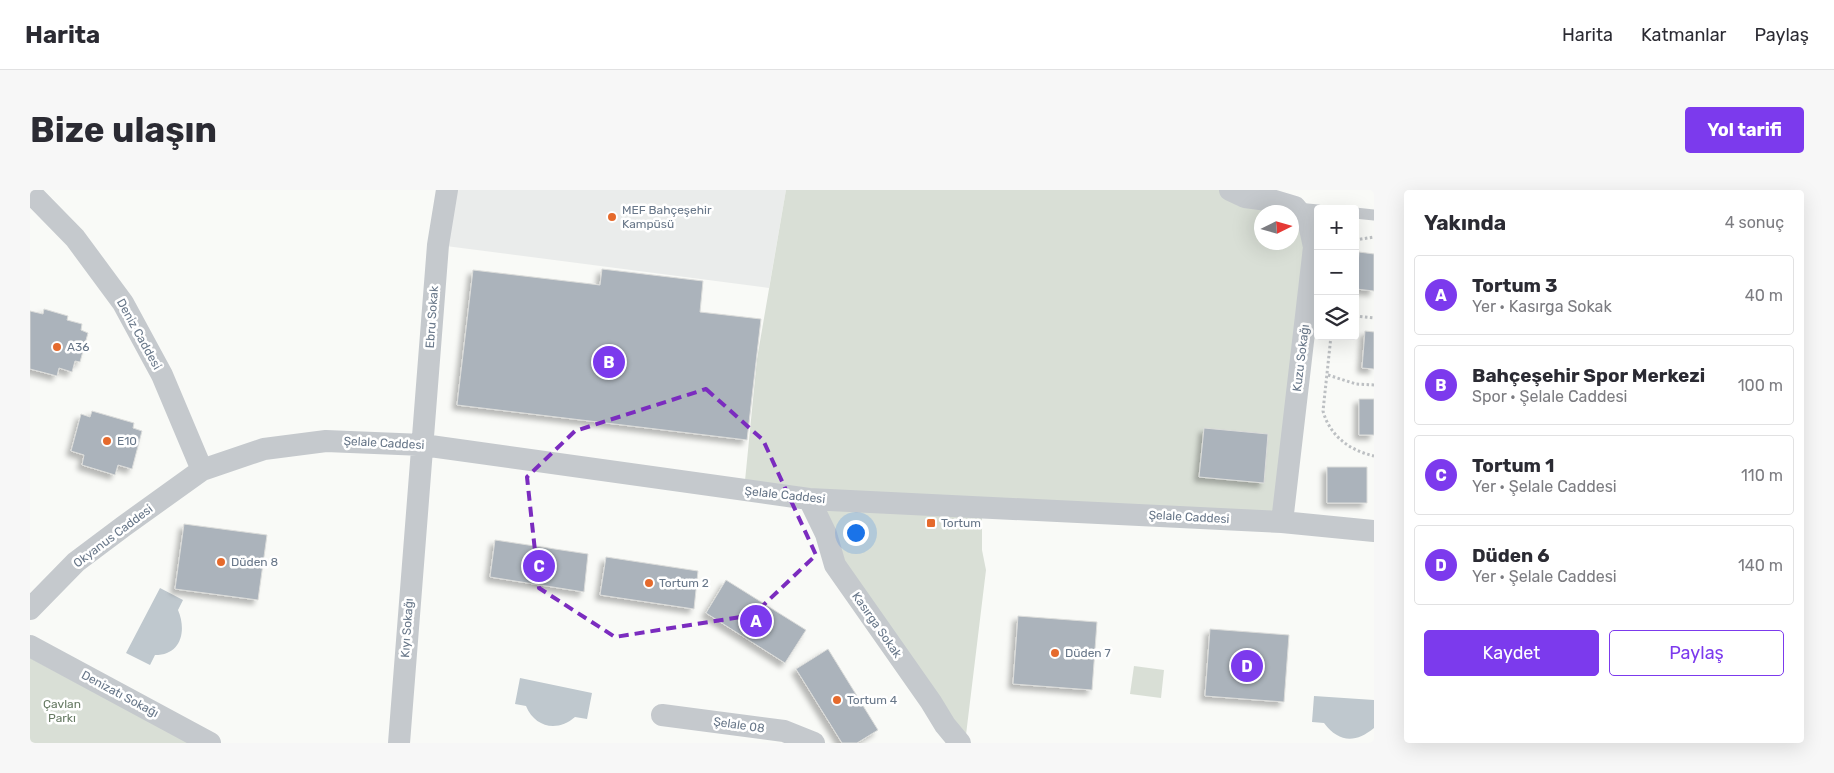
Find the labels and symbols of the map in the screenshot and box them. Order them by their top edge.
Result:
place label: MEF Bahçeşehir Kampüsü [622,203,712,231]
north arrow [1254,205,1299,250]
marker: MEF Bahçeşehir Kampüsü [606,211,618,223]
street label: Ebru Sokak [423,285,441,349]
street label: Deniz Caddesi [114,296,164,372]
street label: Kuzu Sokağı [1290,324,1312,392]
place label: A36 [67,340,90,354]
marker: A36 [51,341,63,353]
pin: B [593,343,625,381]
place label: E10 [117,434,137,448]
street label: Şelale Caddesi [343,434,425,452]
marker: E10 [101,435,113,447]
street label: Şelale Caddesi [744,484,826,506]
street label: Okyanus Caddesi [71,502,155,570]
street label: Şelale Caddesi [1148,508,1230,526]
place label: Tortum [941,516,981,530]
marker: Tortum [925,517,937,529]
your location [843,520,869,546]
pin: C [523,547,555,585]
place label: Düden 8 [231,555,278,569]
marker: Düden 8 [215,556,227,568]
place label: Tortum 2 [659,576,709,590]
marker: Tortum 2 [643,577,655,589]
street label: Kasırga Sokak [849,589,905,661]
street label: Kıyı Sokağı [398,598,416,658]
pin: A [740,602,772,640]
place label: Düden 7 [1065,646,1111,660]
marker: Düden 7 [1049,647,1061,659]
pin: D [1231,647,1263,685]
street label: Denizatı Sokağı [79,668,161,720]
place label: Tortum 4 [847,693,898,707]
marker: Tortum 4 [831,694,843,706]
park label: Çavlan Parkı [43,697,81,725]
street label: Şelale 08 [712,714,766,736]

